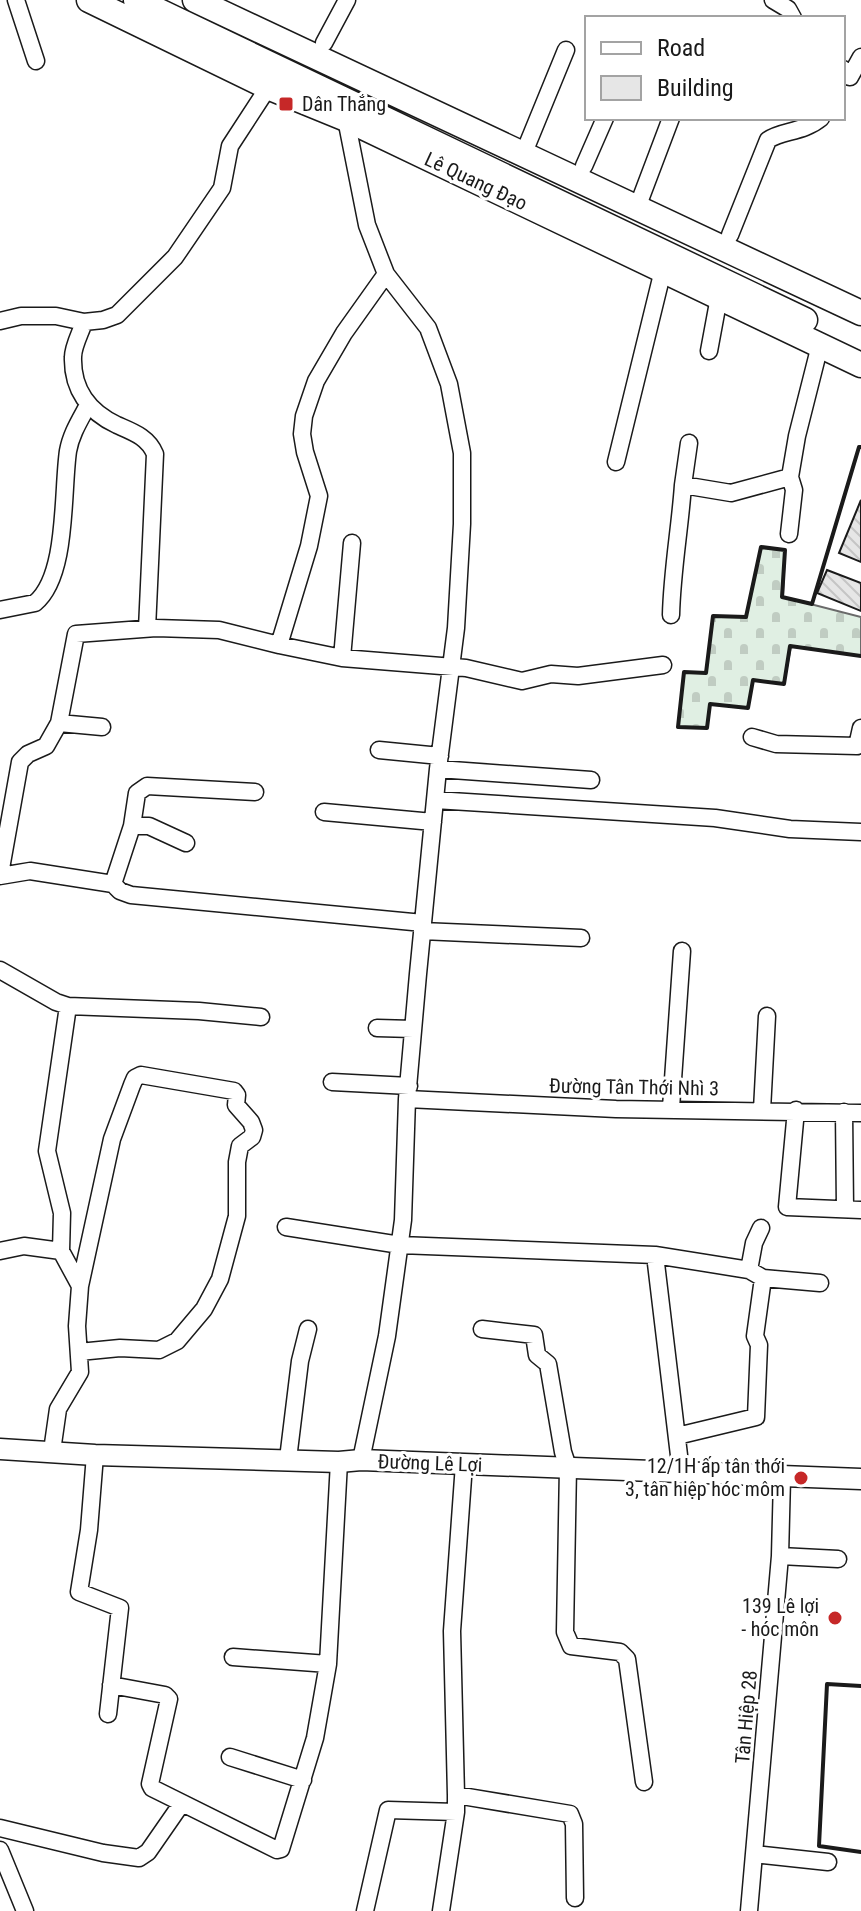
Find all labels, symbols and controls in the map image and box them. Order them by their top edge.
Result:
legend [585,16,845,120]
text: Road [657,34,705,62]
text: Building [657,74,734,102]
place label: Dân Thắng [302,92,386,116]
marker: Dân Thắng [277,95,295,113]
street label: Lê Quang Đạo [421,147,531,215]
street label: Đường Tân Thới Nhì 3 [549,1074,719,1100]
street label: Đường Lê Lợi [377,1449,483,1477]
place label: 12/1H ấp tân thới 3, tân hiệp hóc môm [625,1454,785,1501]
marker: 12/1H ấp tân thới 3, tân hiệp hóc môm [792,1469,810,1487]
place label: 139 Lê lợi - hóc môn [741,1594,819,1641]
marker: 139 Lê lợi - hóc môn [826,1609,844,1627]
street label: Tân Hiệp 28 [730,1669,762,1765]

